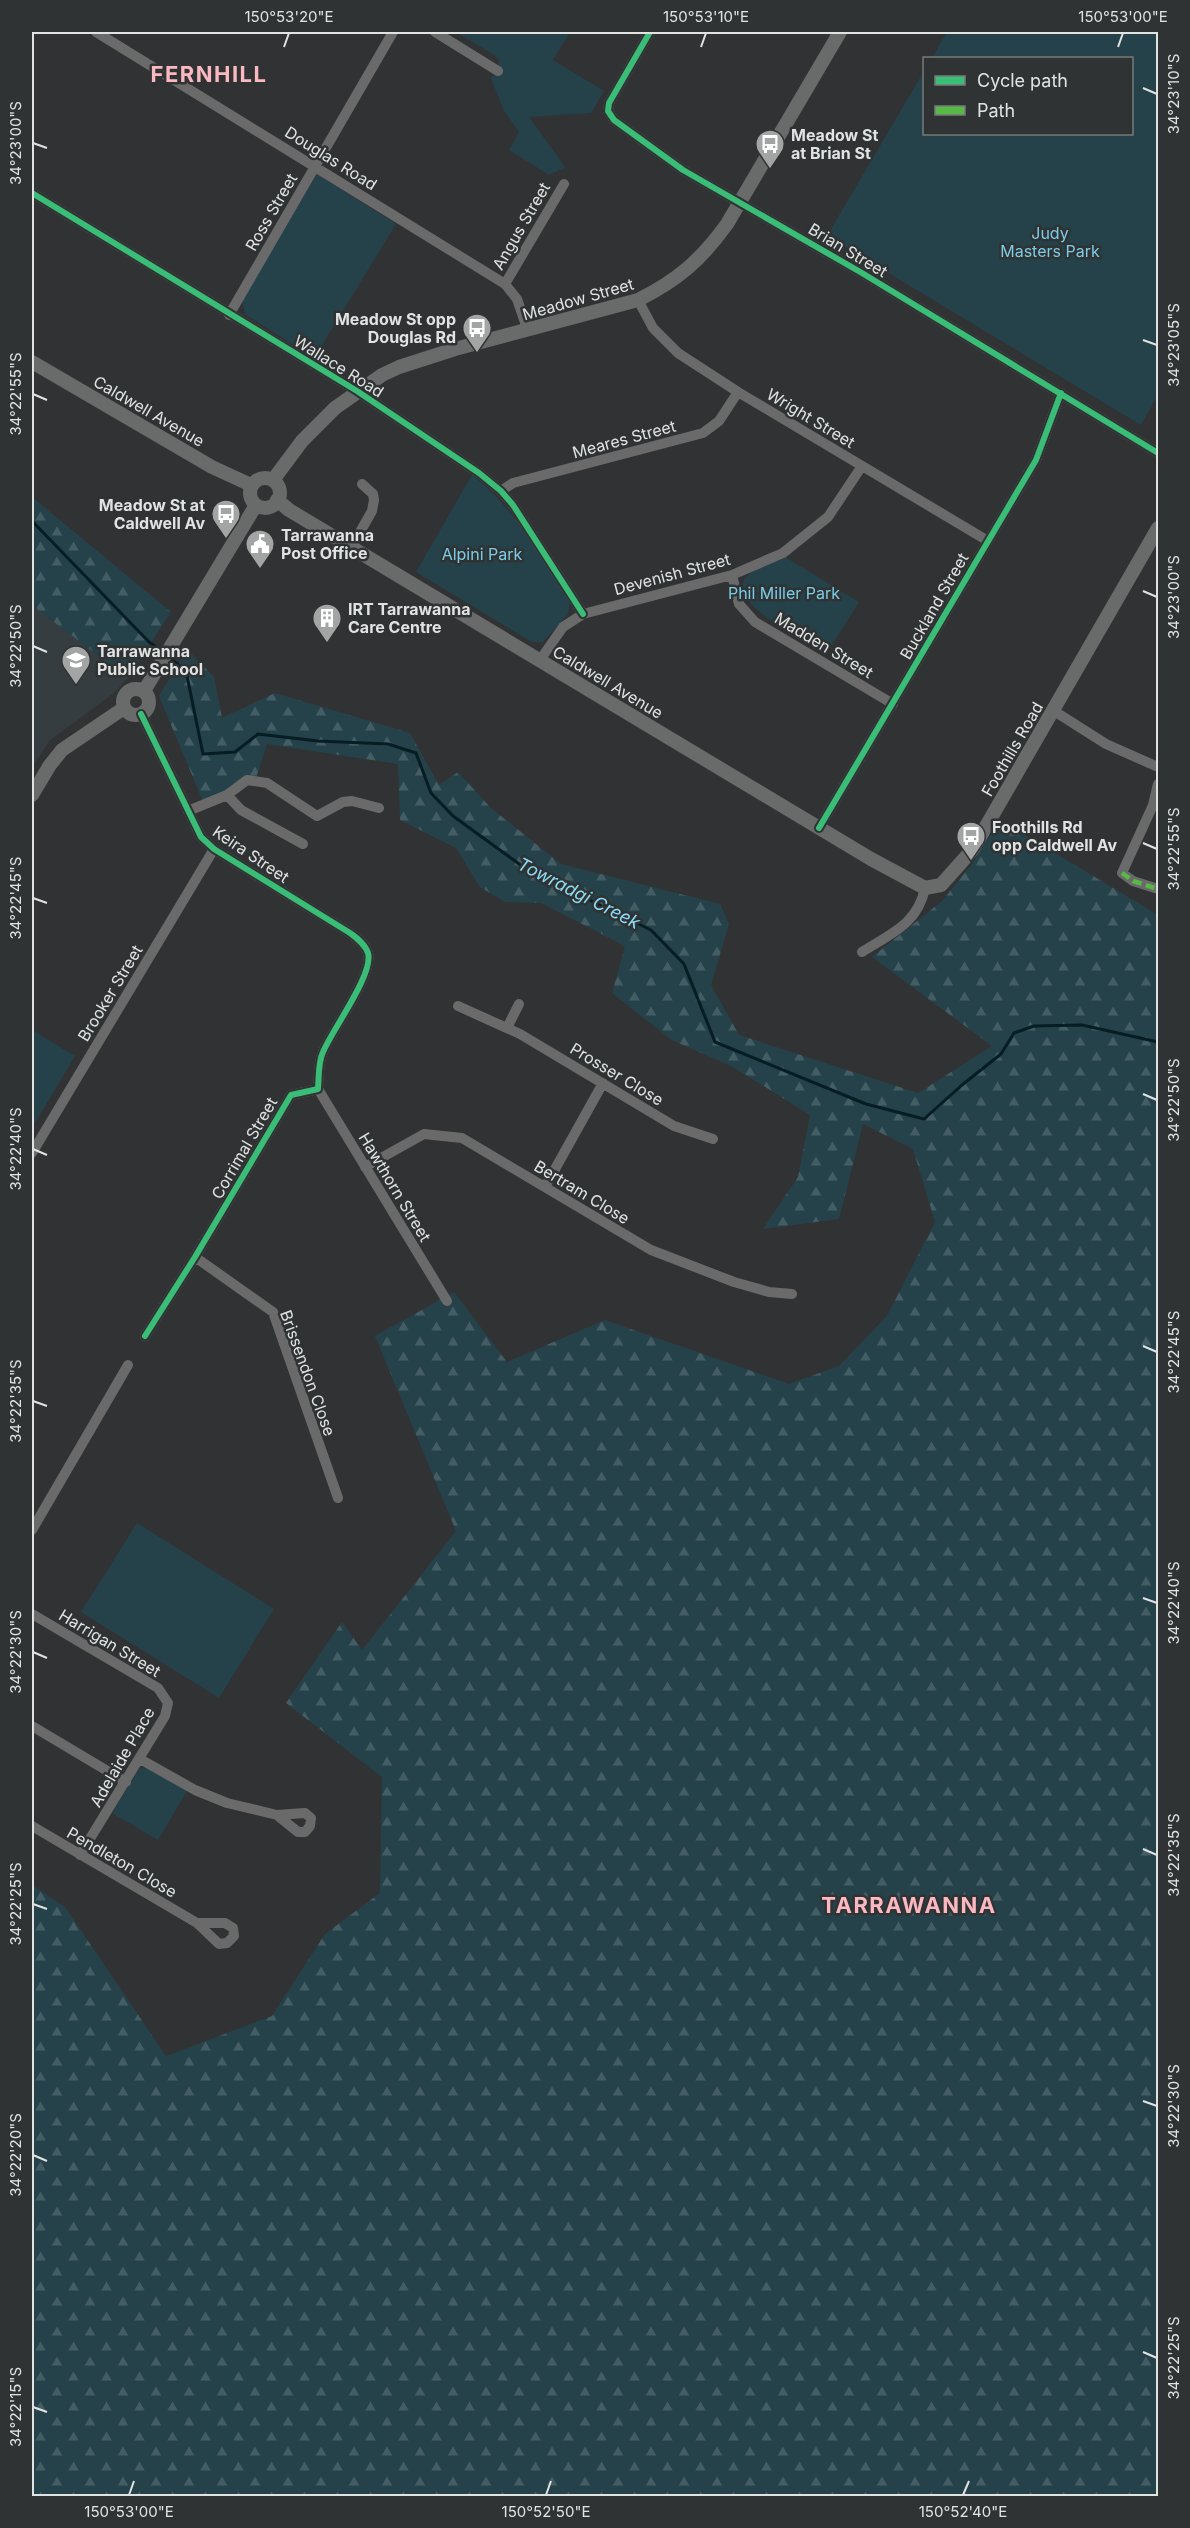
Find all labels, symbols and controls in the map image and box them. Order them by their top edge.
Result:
text: 150°53'20"E [244,7,334,26]
text: 150°53'10"E [663,7,749,26]
text: 150°53'00"E [1078,7,1168,26]
text: 34°23'10"S [1164,54,1183,134]
legend [923,57,1133,135]
district label: FERNHILL [151,61,267,87]
text: Cycle path [977,70,1068,91]
text: Path [977,100,1015,121]
text: 34°23'00"S [6,101,25,185]
street label: Douglas Road [281,122,381,194]
place label: Meadow St at Brian St [791,125,878,163]
bus stop icon: Meadow St at Brian St [754,128,786,170]
street label: Ross Street [241,170,301,254]
street label: Angus Street [488,179,554,273]
street label: Brian Street [805,219,891,281]
park label: Judy Masters Park [1000,223,1100,261]
street label: Meadow Street [520,274,636,324]
text: 34°23'05"S [1164,303,1183,387]
place label: Meadow St opp Douglas Rd [335,309,456,347]
bus stop icon: Meadow St opp Douglas Rd [461,312,493,354]
street label: Wallace Road [290,330,388,402]
text: 34°22'55"S [6,352,25,436]
street label: Caldwell Avenue [90,371,208,451]
street label: Wright Street [763,384,859,452]
street label: Meares Street [570,416,678,462]
place label: Meadow St at Caldwell Av [99,495,205,533]
bus stop icon: Meadow St at Caldwell Av [210,498,242,540]
place label: Tarrawanna Post Office [281,525,374,563]
public building icon: Tarrawanna Post Office [244,528,276,570]
park label: Alpini Park [442,544,523,564]
street label: Devenish Street [612,549,732,599]
street label: Buckland Street [895,549,973,663]
text: 34°23'00"S [1164,555,1183,639]
park label: Phil Miller Park [728,583,840,603]
place label: IRT Tarrawanna Care Centre [348,599,471,637]
building icon: IRT Tarrawanna Care Centre [311,602,343,644]
text: 34°22'50"S [6,604,25,688]
street label: Madden Street [771,608,877,682]
place label: Tarrawanna Public School [97,641,203,679]
street label: Caldwell Avenue [549,641,667,723]
school or university icon: Tarrawanna Public School [60,644,92,686]
street label: Foothills Road [977,698,1047,800]
text: 34°22'55"S [1164,807,1183,891]
place label: Foothills Rd opp Caldwell Av [992,817,1118,855]
bus stop icon: Foothills Rd opp Caldwell Av [955,820,987,862]
street label: Keira Street [209,821,293,887]
water label: Towradgi Creek [514,853,645,933]
text: 34°22'45"S [6,857,25,939]
street label: Brooker Street [73,941,147,1045]
street label: Prosser Close [567,1038,667,1110]
text: 34°22'50"S [1164,1058,1183,1142]
street label: Corrimal Street [207,1094,281,1202]
text: 34°22'40"S [6,1107,25,1191]
street label: Hawthorn Street [355,1129,435,1245]
street label: Bertram Close [531,1156,633,1228]
street label: Brissendon Close [276,1307,340,1439]
text: 34°22'45"S [1164,1311,1183,1393]
text: 34°22'35"S [6,1359,25,1443]
text: 34°22'40"S [1164,1561,1183,1645]
street label: Harrigan Street [55,1605,165,1681]
text: 34°22'30"S [6,1610,25,1694]
street label: Adelaide Place [85,1703,159,1811]
text: 34°22'35"S [1164,1813,1183,1897]
street label: Pendleton Close [64,1822,180,1902]
text: 34°22'25"S [6,1862,25,1946]
district label: TARRAWANNA [821,1892,997,1918]
text: 34°22'30"S [1164,2064,1183,2148]
text: 34°22'20"S [6,2113,25,2197]
text: 34°22'25"S [1164,2316,1183,2400]
text: 34°22'15"S [6,2367,25,2447]
text: 150°53'00"E [84,2502,174,2521]
text: 150°52'50"E [502,2502,590,2521]
text: 150°52'40"E [919,2502,1007,2521]

